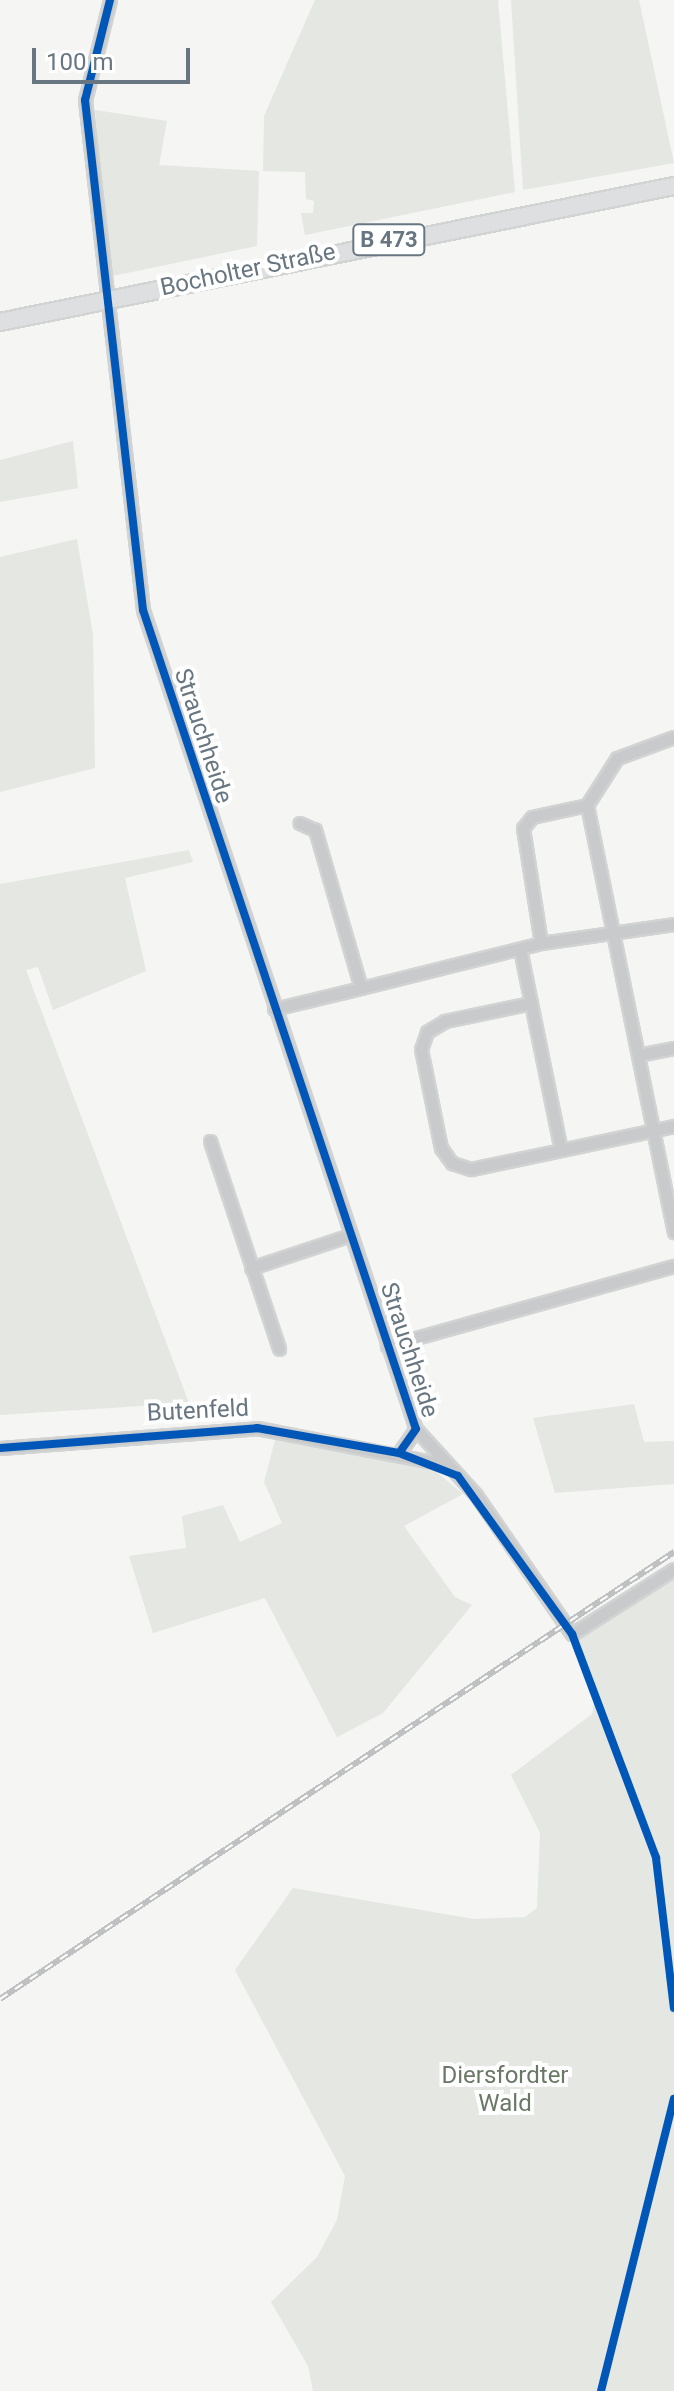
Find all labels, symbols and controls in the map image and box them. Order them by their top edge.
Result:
scale bar [36,32,194,82]
text: 100 m [46,48,113,76]
road number: B 473 [351,222,427,258]
street label: Bocholter Straße [158,237,338,303]
street label: Strauchheide [168,665,238,807]
street label: Strauchheide [374,1279,444,1421]
street label: Butenfeld [146,1394,250,1428]
park label: Diersfordter Wald [441,2062,569,2118]

